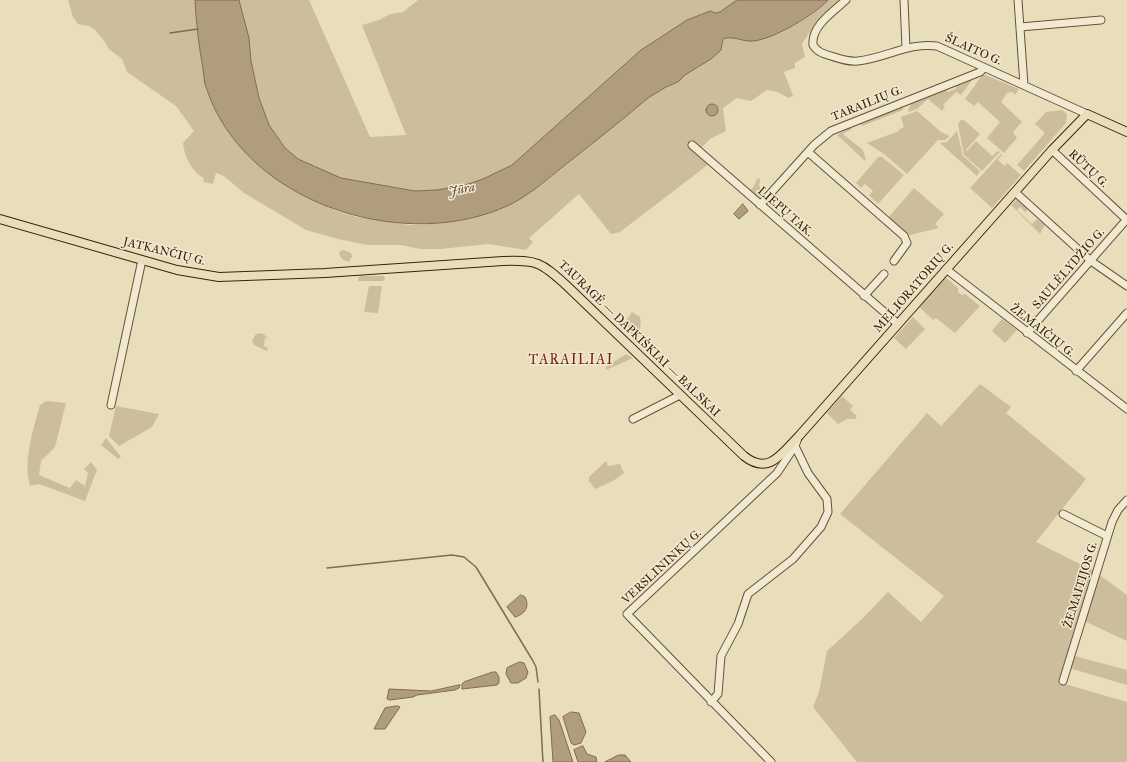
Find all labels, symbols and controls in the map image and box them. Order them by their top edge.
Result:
street label: ŠLAITO G. [942,31,1004,69]
street label: TARAILIŲ G. [830,83,904,125]
street label: RŪTŲ G. [1065,147,1111,191]
water label: Jūra [447,180,477,200]
street label: LIEPŲ TAK. [754,184,816,240]
street label: SAULĖLYDŽIO G. [1030,226,1108,312]
street label: JATKANČIŲ G. [122,235,206,269]
street label: MELIORATORIŲ G. [871,240,957,336]
street label: TAURAGĖ — DAPKIŠKIAI — BALSKAI [555,258,723,420]
street label: ŽEMAIČIŲ G. [1007,301,1077,361]
district label: TARAILIAI [529,353,613,369]
street label: VERSLININKŲ G. [619,526,705,608]
street label: ŽEMAITIJOS G. [1061,540,1101,630]

